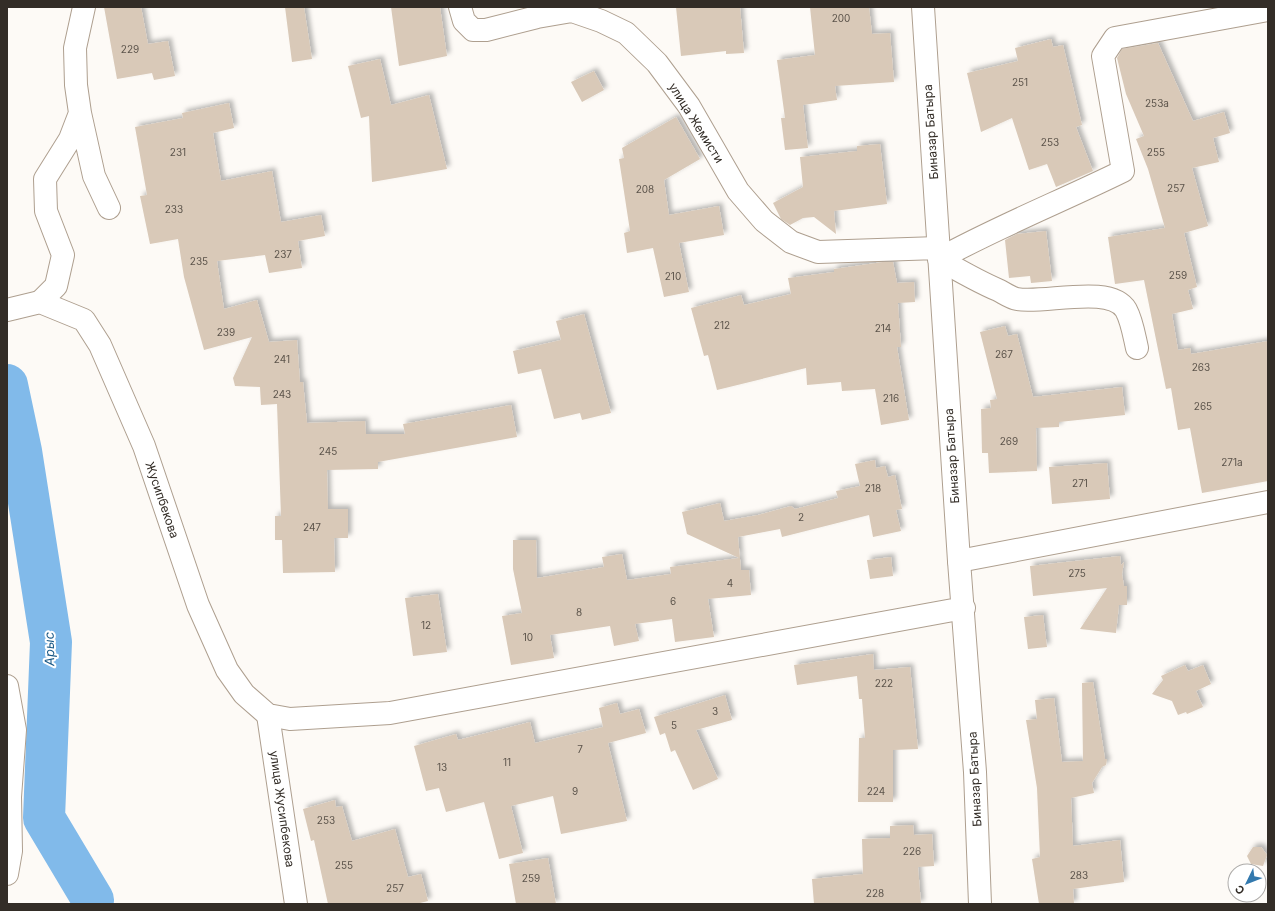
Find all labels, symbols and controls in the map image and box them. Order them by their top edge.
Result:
house number: 200 [832,12,850,24]
house number: 229 [121,43,139,55]
house number: 251 [1012,76,1028,88]
street label: улица Жемисти [666,80,727,166]
street label: Биназар Батыра [920,84,941,180]
house number: 253а [1145,97,1169,109]
house number: 253 [1041,136,1059,148]
house number: 231 [170,146,186,158]
house number: 255 [1147,146,1165,158]
house number: 257 [1167,182,1185,194]
house number: 208 [636,183,654,195]
house number: 233 [165,203,183,215]
house number: 237 [274,248,292,260]
house number: 235 [190,255,208,267]
house number: 259 [1169,269,1187,281]
house number: 210 [665,270,681,282]
house number: 212 [714,319,730,331]
house number: 214 [875,322,891,334]
house number: 239 [217,326,235,338]
house number: 267 [995,348,1013,360]
house number: 241 [274,353,290,365]
house number: 263 [1192,361,1210,373]
house number: 243 [273,388,291,400]
house number: 216 [883,392,899,404]
house number: 265 [1194,400,1212,412]
street label: Биназар Батыра [941,408,962,504]
house number: 269 [1000,435,1018,447]
house number: 245 [319,445,337,457]
house number: 271а [1221,456,1243,468]
street label: Жусипбекова [142,460,183,540]
house number: 271 [1072,477,1088,489]
house number: 218 [865,482,881,494]
house number: 2 [798,511,804,523]
house number: 247 [303,521,321,533]
house number: 275 [1068,567,1086,579]
house number: 4 [727,577,733,589]
house number: 6 [670,595,676,607]
house number: 8 [576,606,582,618]
house number: 12 [421,619,431,631]
water label: Арыс [41,631,57,667]
house number: 10 [523,631,533,643]
house number: 222 [875,677,893,689]
house number: 3 [712,705,718,717]
house number: 5 [671,719,677,731]
street label: Биназар Батыра [965,731,984,827]
house number: 7 [577,743,583,755]
street label: улица Жусипбекова [267,750,298,868]
house number: 11 [503,756,511,768]
house number: 13 [437,761,447,773]
house number: 9 [572,785,578,797]
house number: 224 [867,785,885,797]
house number: 253 [317,814,335,826]
house number: 226 [903,845,921,857]
house number: 255 [335,859,353,871]
north arrow [1227,863,1267,903]
house number: 283 [1070,869,1088,881]
house number: 259 [522,872,540,884]
house number: 257 [386,882,404,894]
text: С [1232,882,1248,898]
house number: 228 [866,887,884,899]

